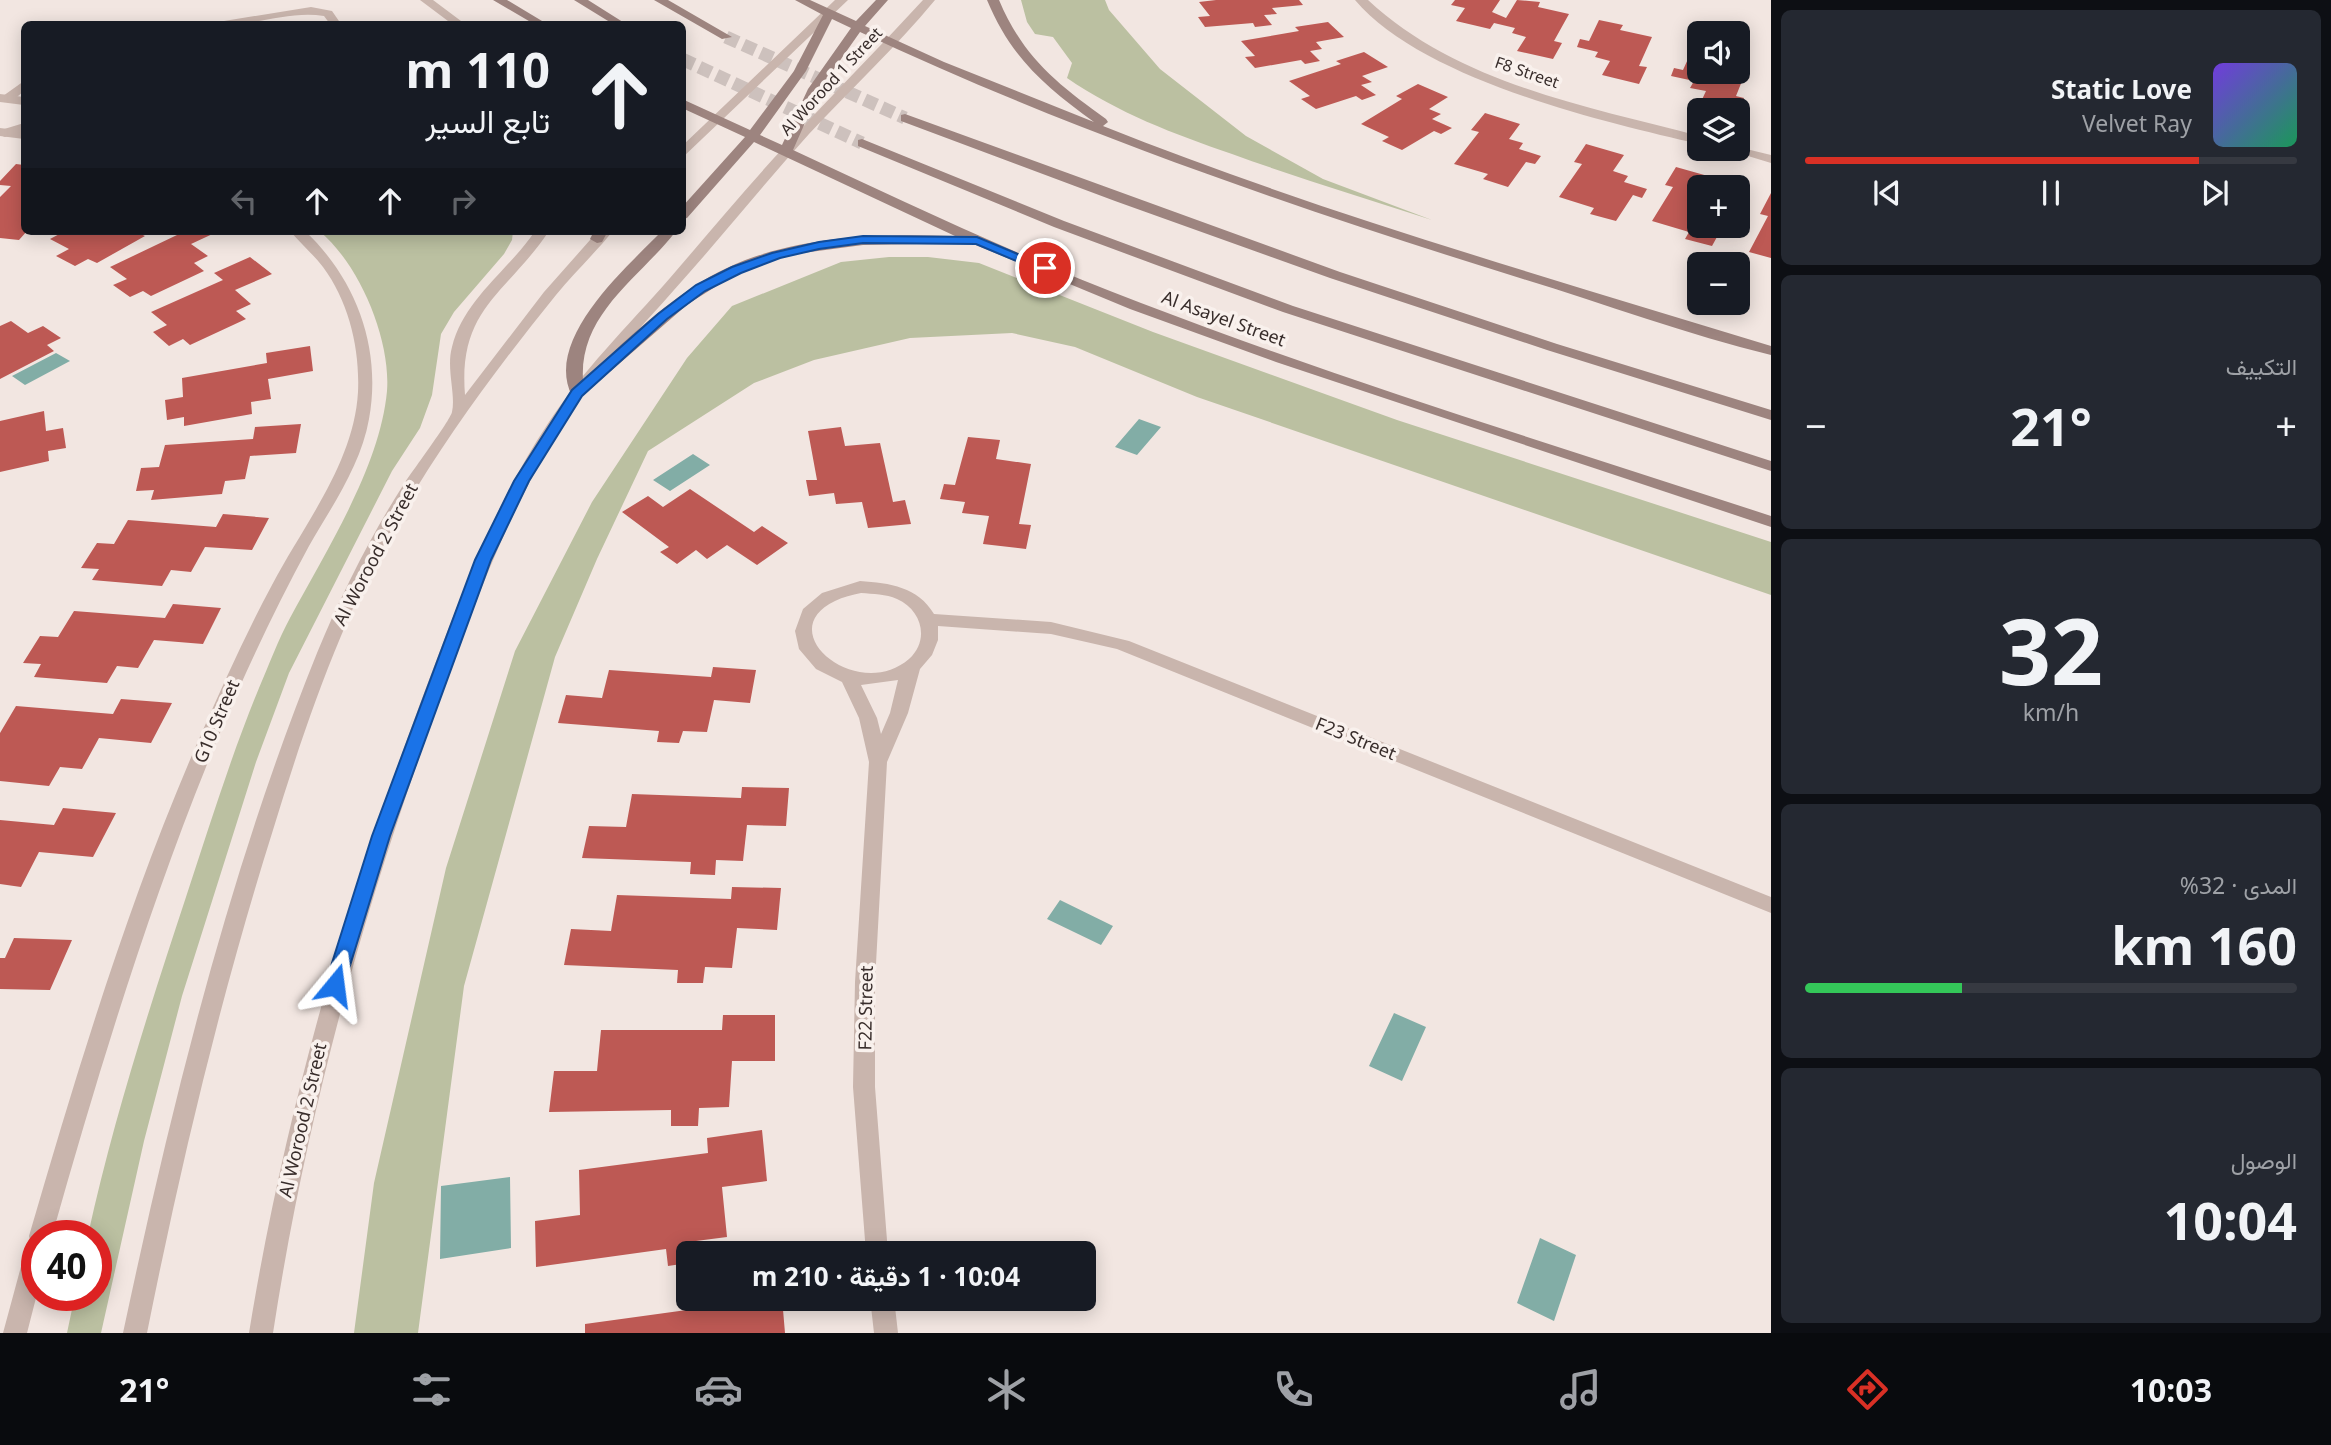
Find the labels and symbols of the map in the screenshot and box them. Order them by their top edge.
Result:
street label: Al Worood 1 Street [775,22,887,140]
street label: F8 Street [1492,51,1562,93]
pin [1015,238,1075,298]
street label: Al Asayel Street [1159,284,1290,352]
street label: Al Worood 2 Street [327,478,423,629]
street label: G10 Street [188,675,245,766]
street label: F23 Street [1312,711,1400,765]
position arrow [298,948,372,1022]
street label: F22 Street [852,965,878,1051]
street label: Al Worood 2 Street [273,1040,332,1200]
speed limit sign: 40 [21,1220,112,1311]

